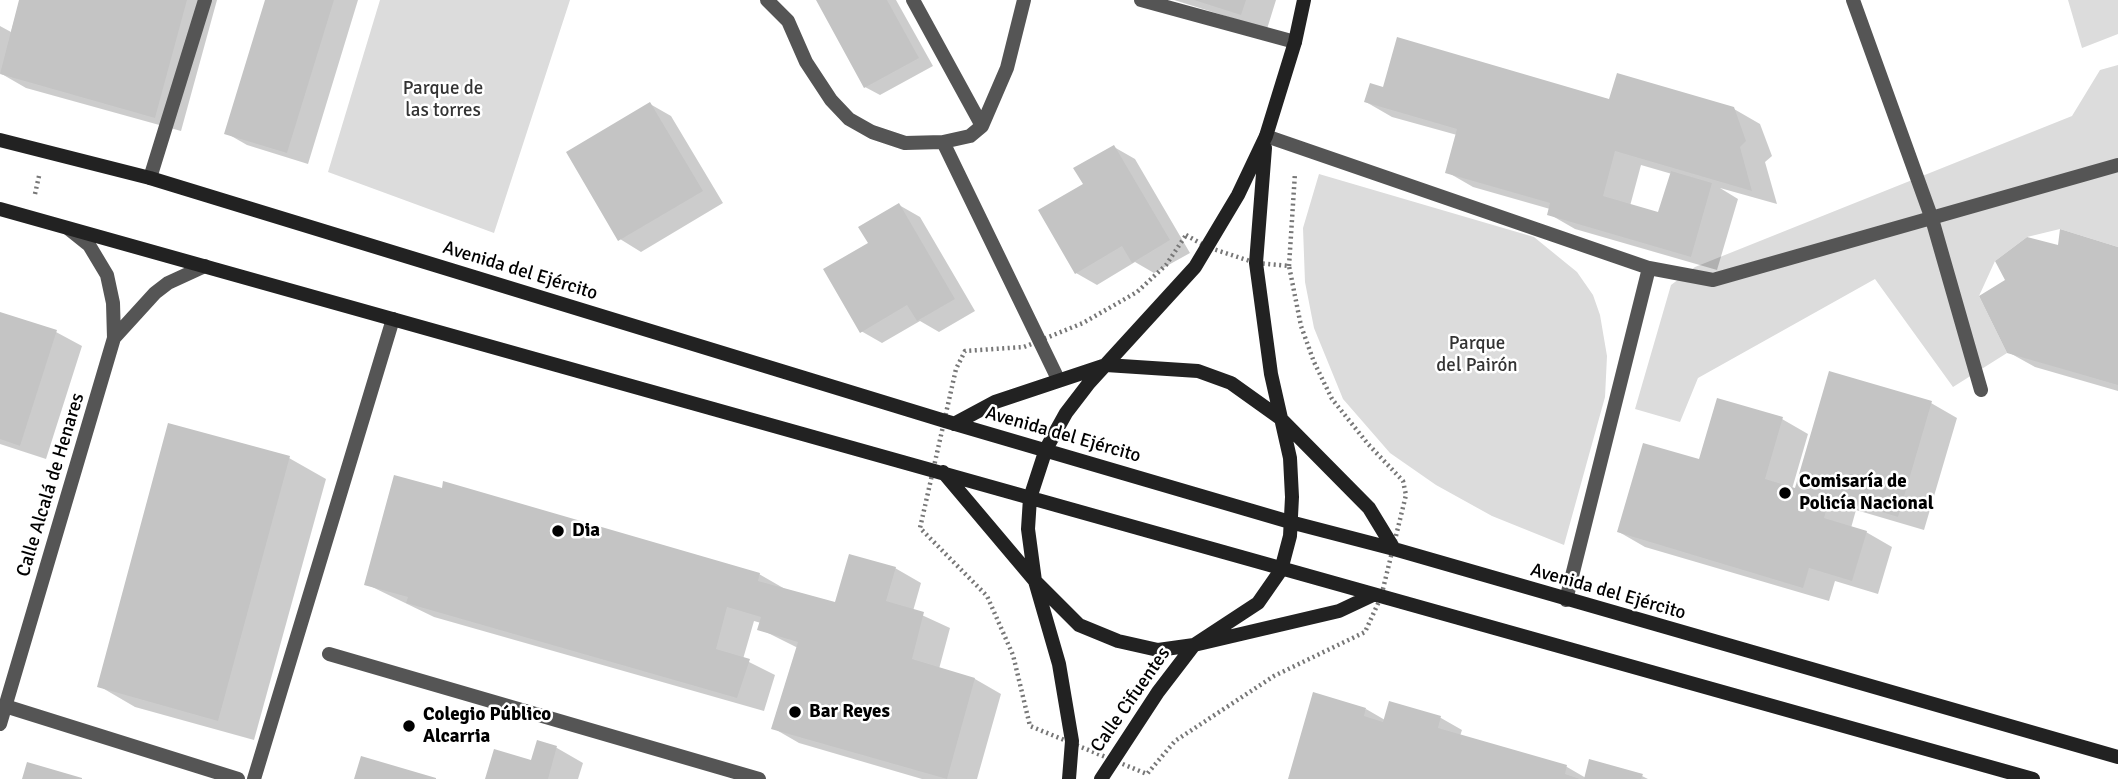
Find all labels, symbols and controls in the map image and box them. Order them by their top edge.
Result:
park label: Parque de las torres [403,78,483,122]
street label: Avenida del Ejército [440,237,600,305]
park label: Parque del Pairón [1436,333,1518,377]
street label: Calle Alcalá de Henares [12,390,90,580]
street label: Avenida del Ejército [983,402,1143,468]
place label: Comisaría de Policía Nacional [1799,471,1934,515]
marker: Comisaría de Policía Nacional [1777,485,1793,501]
place label: Dia [572,520,600,542]
marker: Dia [550,523,566,539]
street label: Avenida del Ejército [1528,559,1688,625]
street label: Calle Cifuentes [1086,643,1176,757]
place label: Bar Reyes [809,701,890,723]
place label: Colegio Público Alcarria [423,704,551,748]
marker: Bar Reyes [787,704,803,720]
marker: Colegio Público Alcarria [401,718,417,734]

